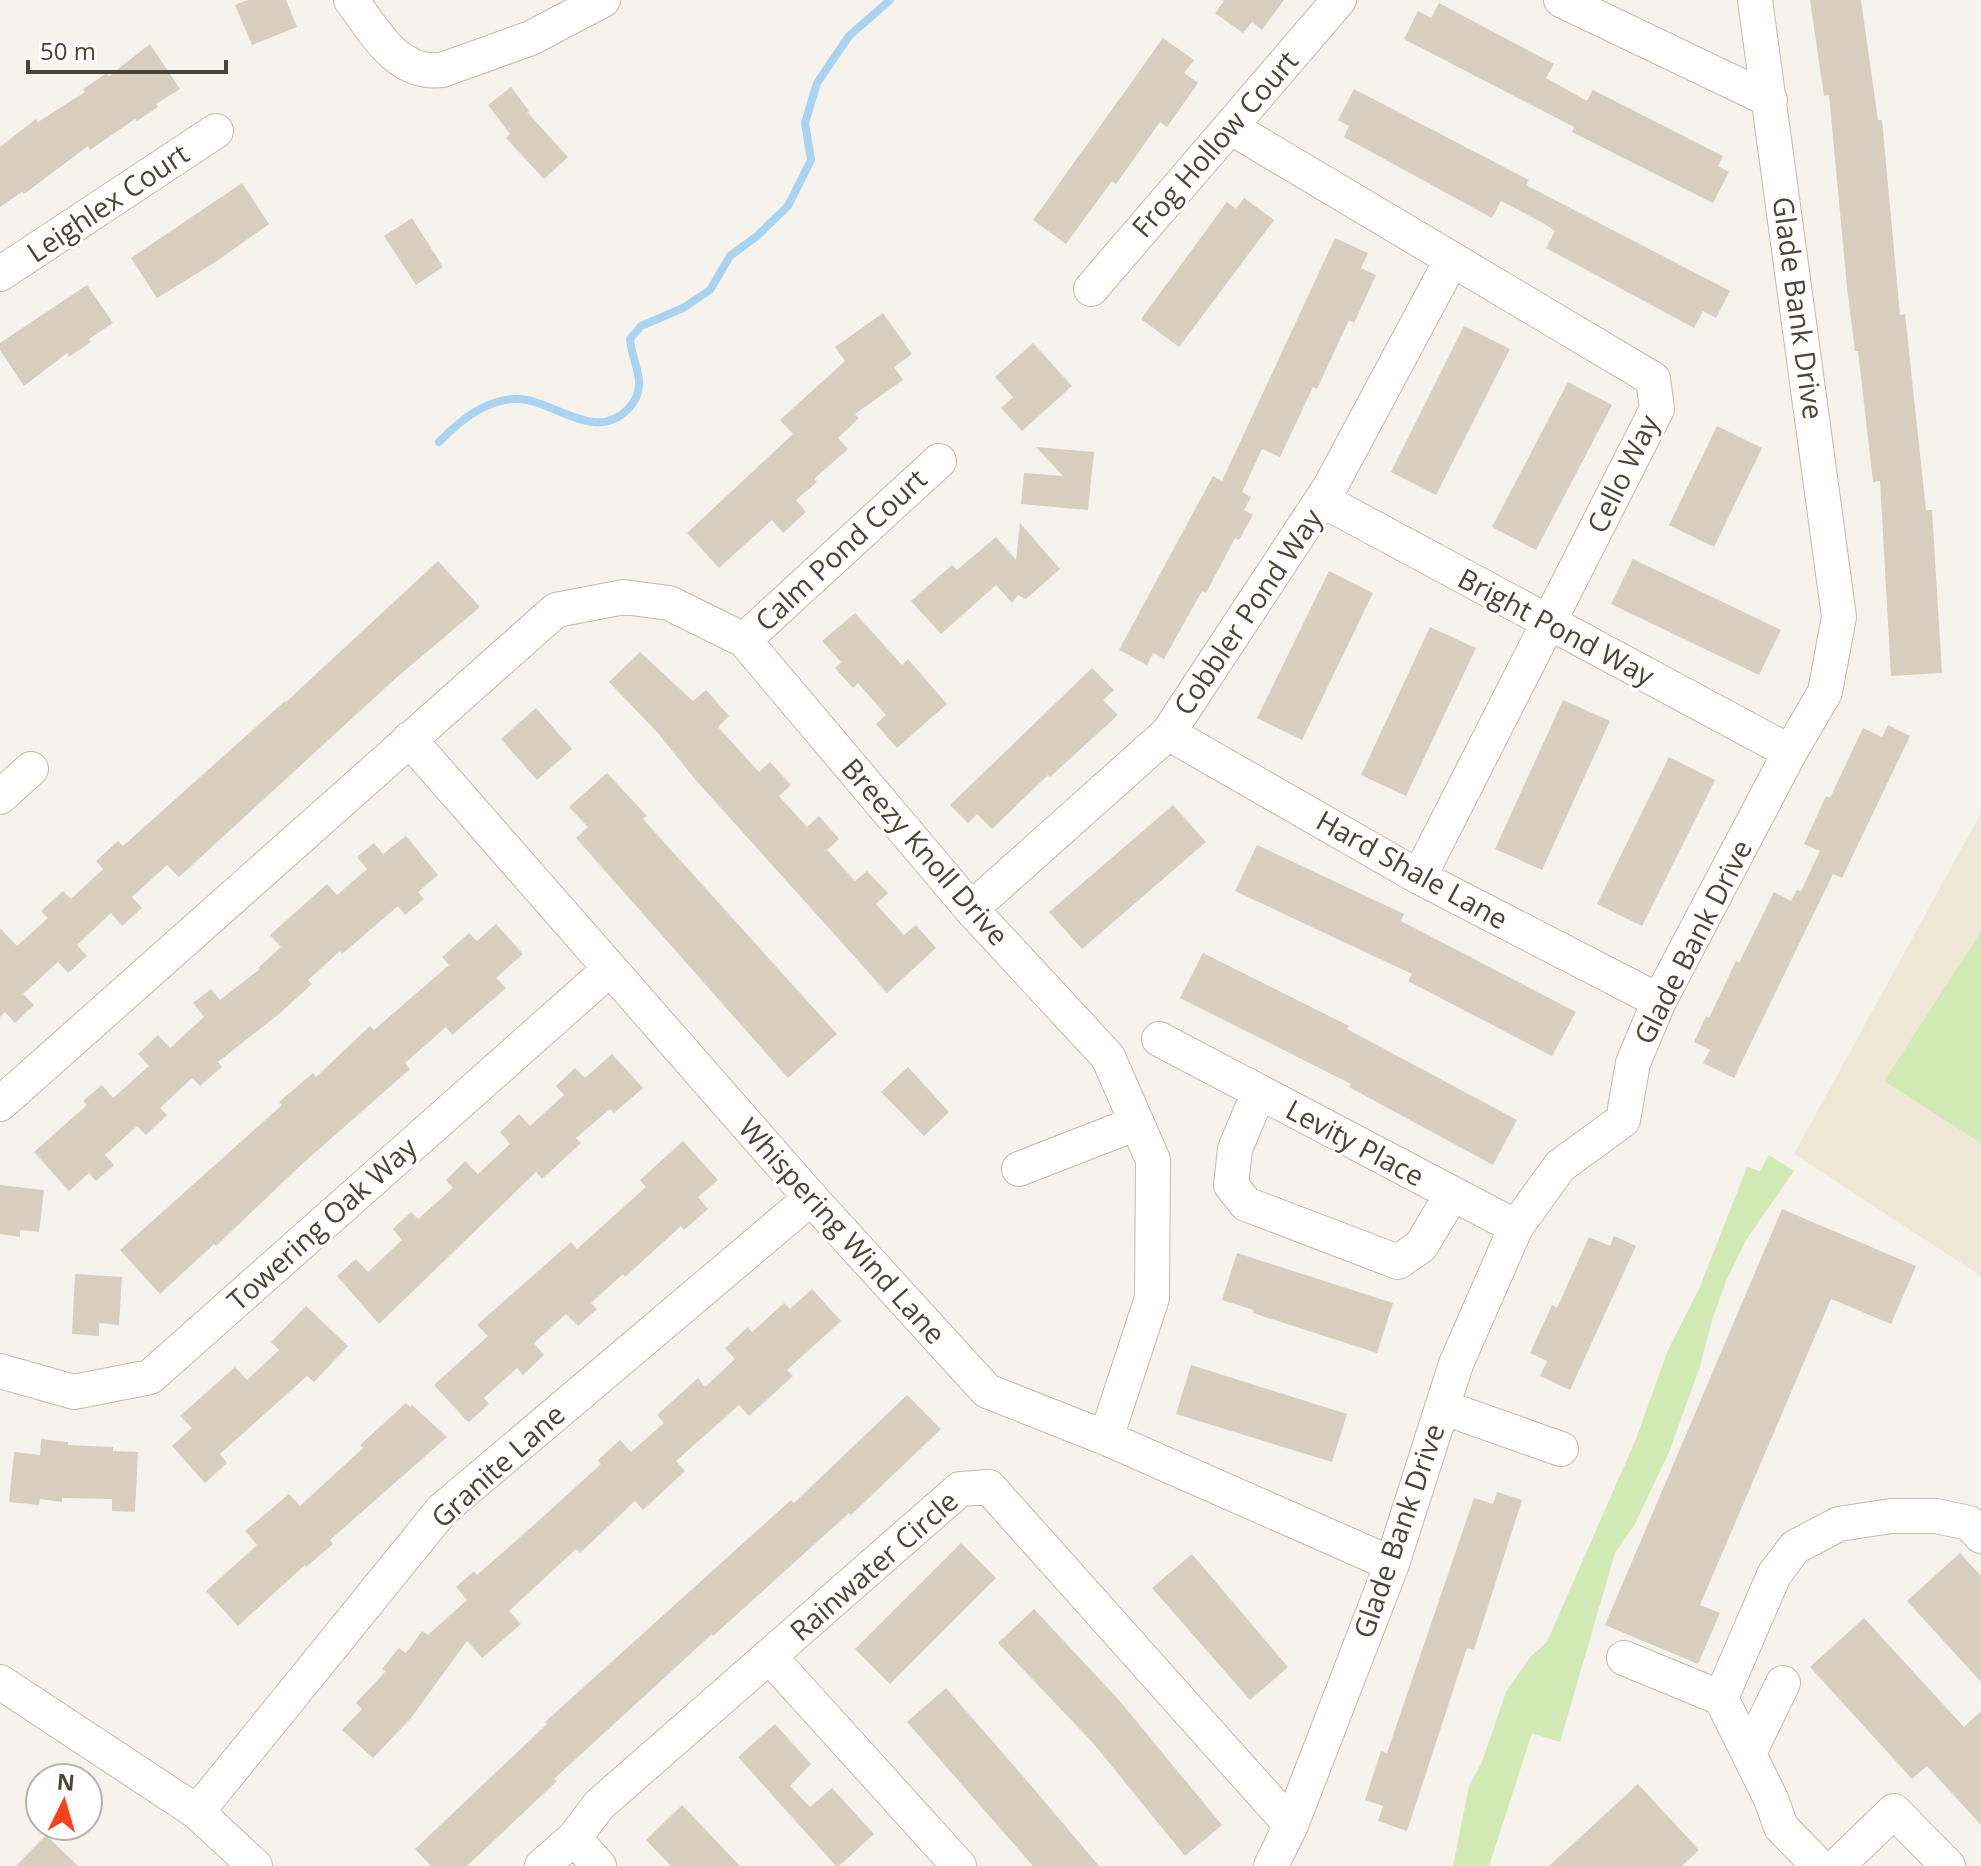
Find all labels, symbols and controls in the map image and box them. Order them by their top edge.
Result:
scale bar [28,24,226,74]
text: 50 m [40,34,96,67]
street label: Frog Hollow Court [1123,42,1306,245]
street label: Leighlex Court [19,134,196,270]
street label: Glade Bank Drive [1765,194,1833,422]
street label: Cello Way [1577,407,1667,539]
street label: Calm Pond Court [746,460,934,639]
street label: Cobbler Pond Way [1164,500,1331,722]
street label: Bright Pond Way [1452,558,1662,694]
street label: Breezy Knoll Drive [834,750,1018,953]
street label: Hard Shale Lane [1310,801,1515,937]
street label: Glade Bank Drive [1624,833,1760,1050]
street label: Levity Place [1280,1090,1431,1194]
street label: Whispering Wind Lane [731,1109,955,1352]
street label: Towering Oak Way [218,1127,425,1319]
street label: Granite Lane [422,1395,572,1535]
street label: Glade Bank Drive [1344,1418,1453,1643]
street label: Rainwater Circle [781,1482,965,1649]
north arrow [24,1762,104,1842]
text: N [56,1765,76,1797]

